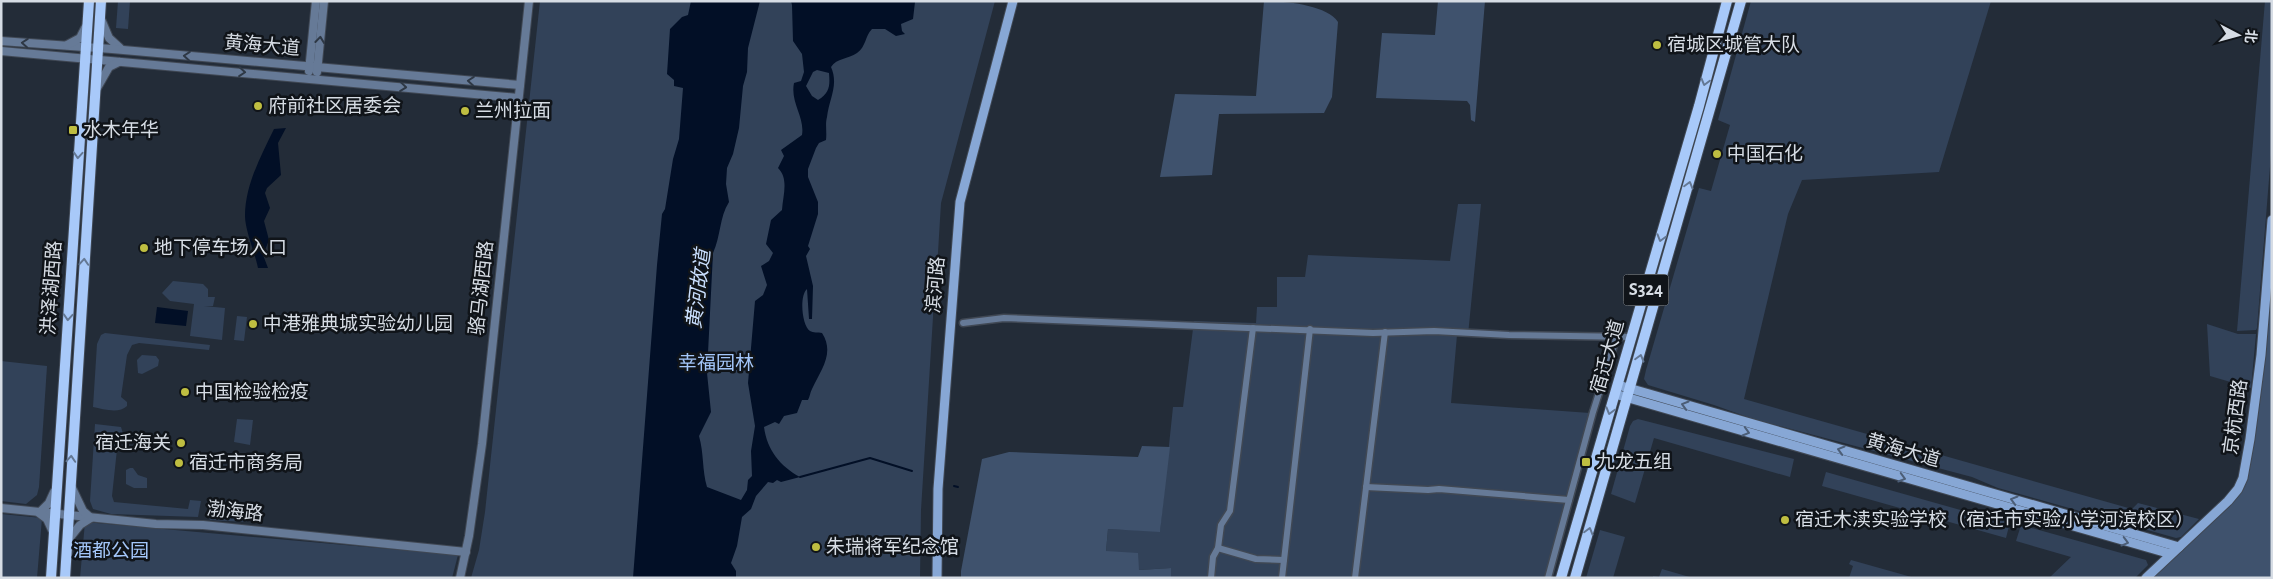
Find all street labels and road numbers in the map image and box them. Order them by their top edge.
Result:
street label: 黄海大道 [223,31,301,59]
street label: 洪泽湖西路 [38,240,65,336]
street label: 骆马湖西路 [466,240,496,336]
street label: 滨河路 [922,256,948,314]
road number: S324 [1624,274,1668,306]
street label: 宿迁大道 [1586,317,1628,396]
street label: 京杭西路 [2219,378,2251,456]
street label: 黄海大道 [1864,429,1943,471]
street label: 渤海路 [206,498,265,524]

